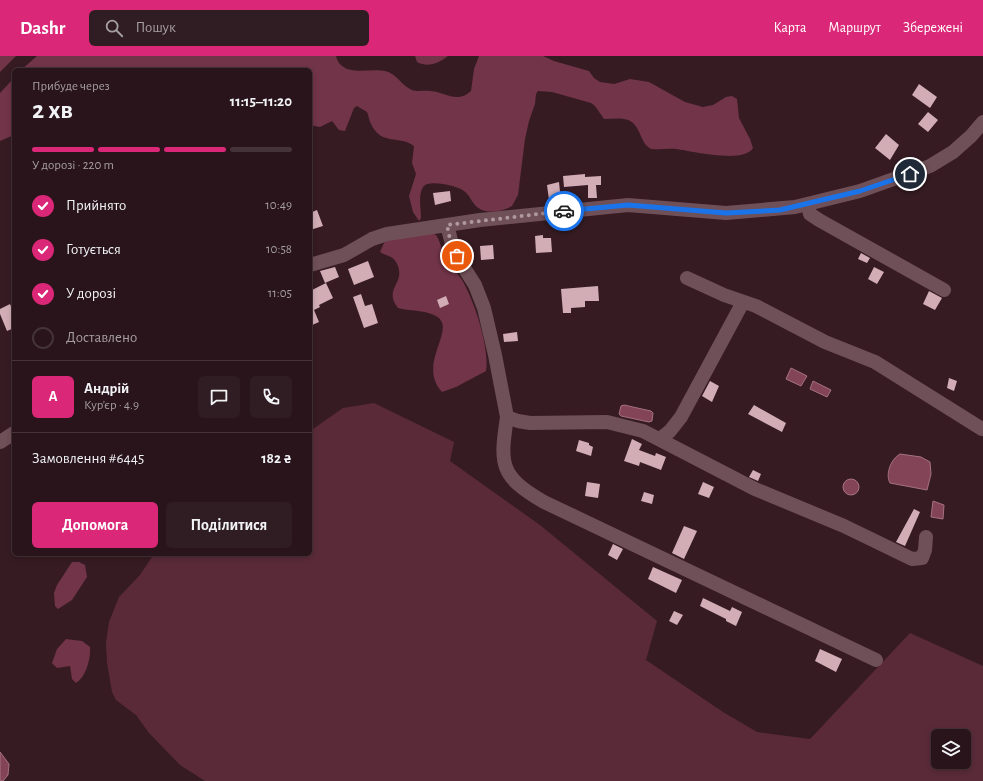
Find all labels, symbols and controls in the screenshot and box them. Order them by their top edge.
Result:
search box [89,10,369,46]
icon: search [103,17,125,39]
text: Dashr [20,19,65,38]
text: Пошук [135,20,176,35]
text: Карта [773,21,806,35]
text: Маршрут [828,21,881,35]
text: Збережені [903,21,963,35]
text: Прибуде через [32,80,110,93]
text: 11:15–11:20 [230,94,292,109]
text: 2 хв [32,97,73,123]
pin [893,157,927,191]
text: У дорозі · 220 m [32,159,114,172]
icon: home [899,163,921,185]
courier [544,191,584,231]
icon: check [32,195,54,217]
text: Прийнято [66,198,126,213]
text: 10:49 [265,199,292,212]
icon: car [553,200,575,222]
icon: check [32,239,54,261]
pin [440,239,474,273]
text: Готується [66,242,121,257]
text: 10:58 [266,243,292,256]
icon: bag [446,245,468,267]
icon: check [32,283,54,305]
text: У дорозі [66,286,116,301]
text: 11:05 [268,287,292,300]
text: Доставлено [66,330,137,345]
button: chat [198,376,240,418]
button: phone [250,376,292,418]
text: Андрій [84,381,129,396]
text: А [48,389,58,404]
text: Кур’єр · 4.9 [84,399,139,412]
text: Замовлення #6445 [32,451,144,466]
text: 182 ₴ [261,451,292,466]
button: Допомога [32,502,158,548]
button: Поділитися [166,502,292,548]
map controls [931,729,971,769]
button: layers [931,729,971,769]

